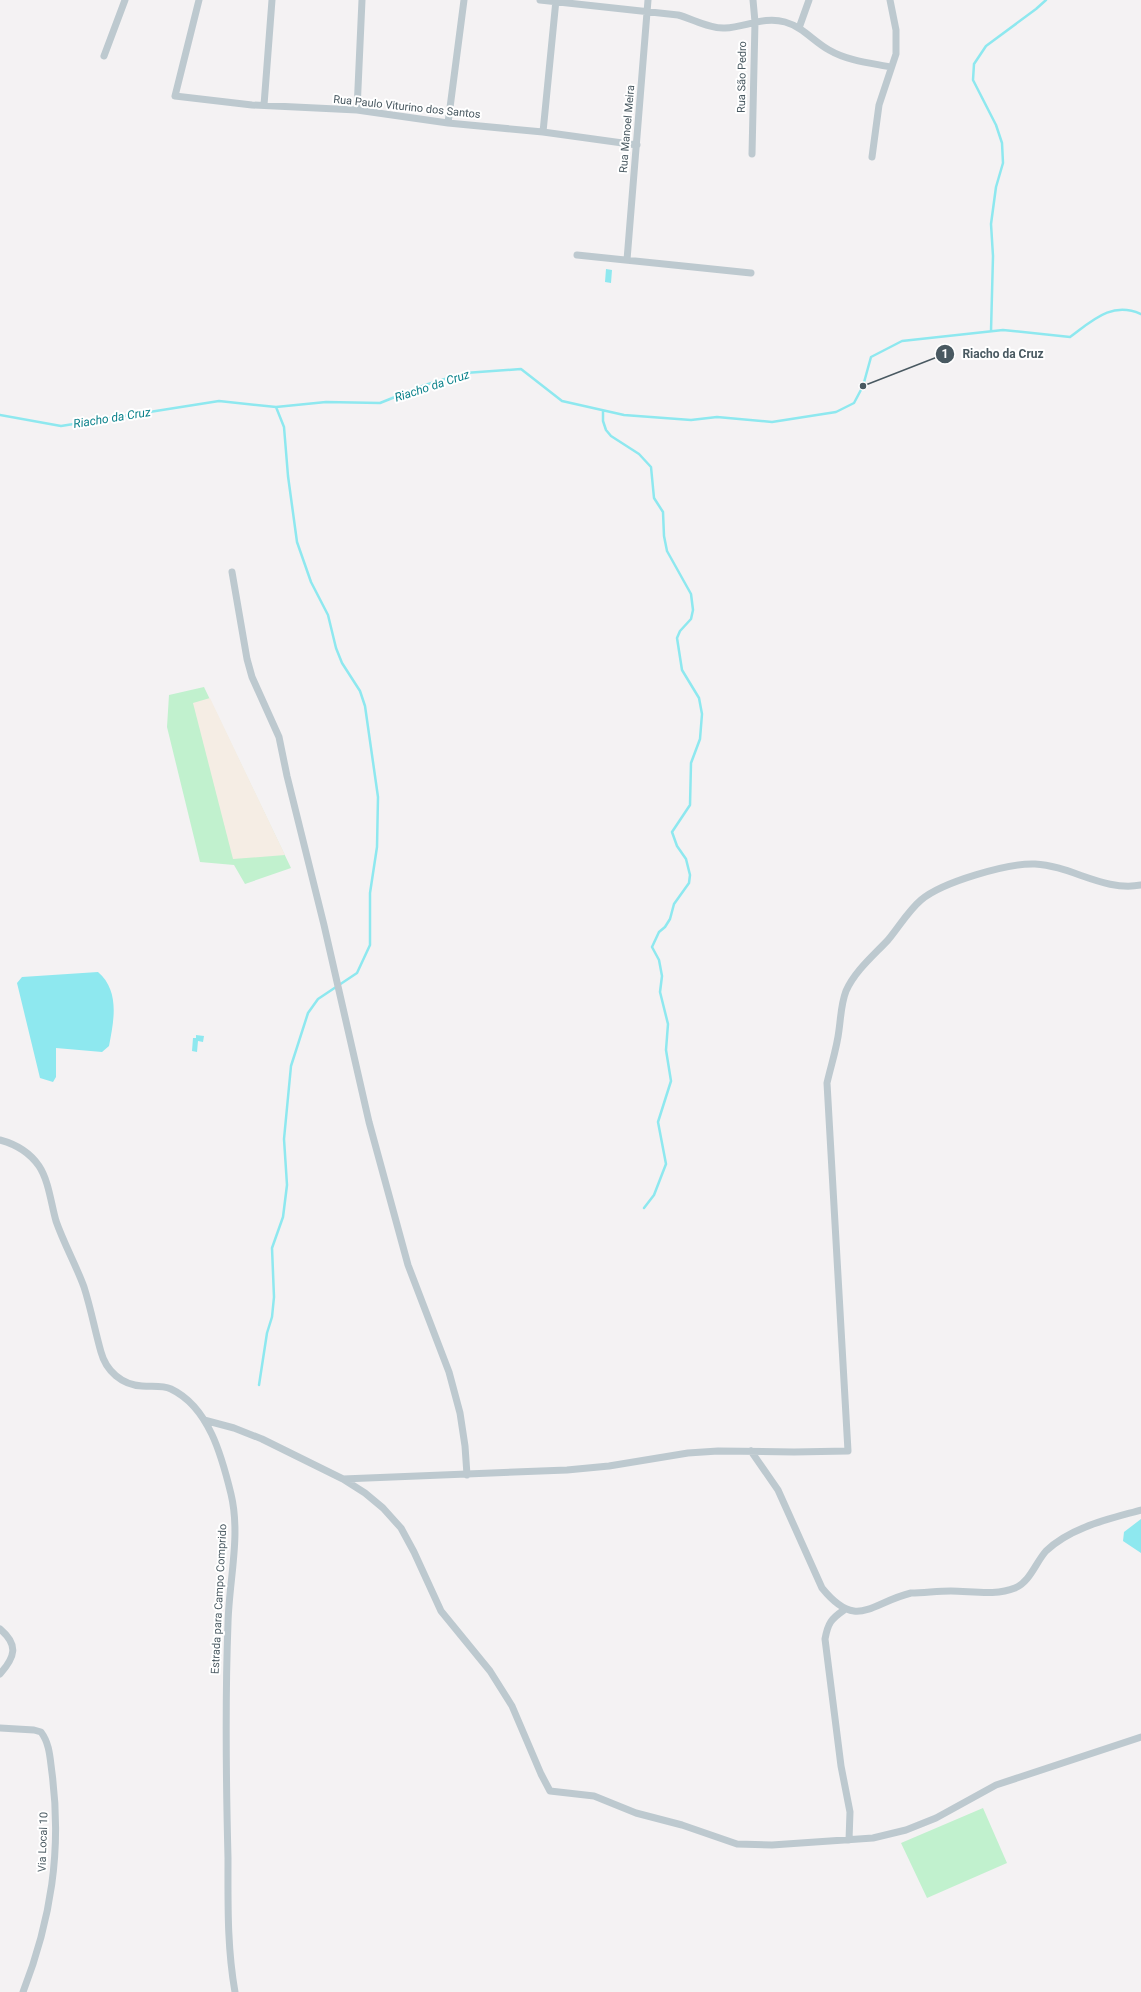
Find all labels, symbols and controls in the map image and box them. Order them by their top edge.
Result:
street label: Rua São Pedro [735,41,749,113]
street label: Rua Manoel Meira [617,84,637,174]
street label: Rua Paulo Viturino dos Santos [333,93,482,121]
callout: Riacho da Cruz [935,342,1052,366]
text: 1 [942,347,948,361]
text: Riacho da Cruz [962,347,1044,361]
water label: Riacho da Cruz [393,367,471,405]
water label: Riacho da Cruz [72,405,152,431]
street label: Estrada para Campo Comprido [209,1524,229,1674]
street label: Via Local 10 [35,1812,51,1872]

